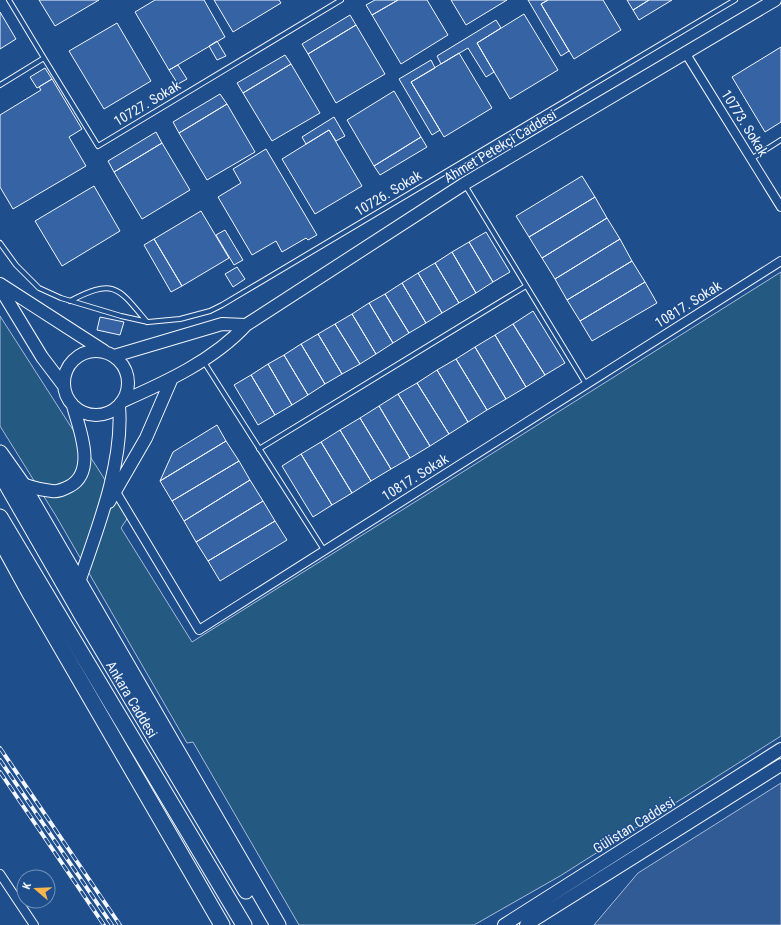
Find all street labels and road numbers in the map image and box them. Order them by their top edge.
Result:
street label: 10727. Sokak [111,76,184,129]
street label: 10773. Sokak [718,87,772,160]
street label: Ahmet Petekçi Caddesi [441,106,559,186]
street label: 10726. Sokak [352,166,425,219]
street label: 10817. Sokak [652,277,725,331]
street label: 10817. Sokak [379,450,452,504]
street label: Ankara Caddesi [103,658,161,741]
street label: Gülistan Caddesi [590,793,678,857]

